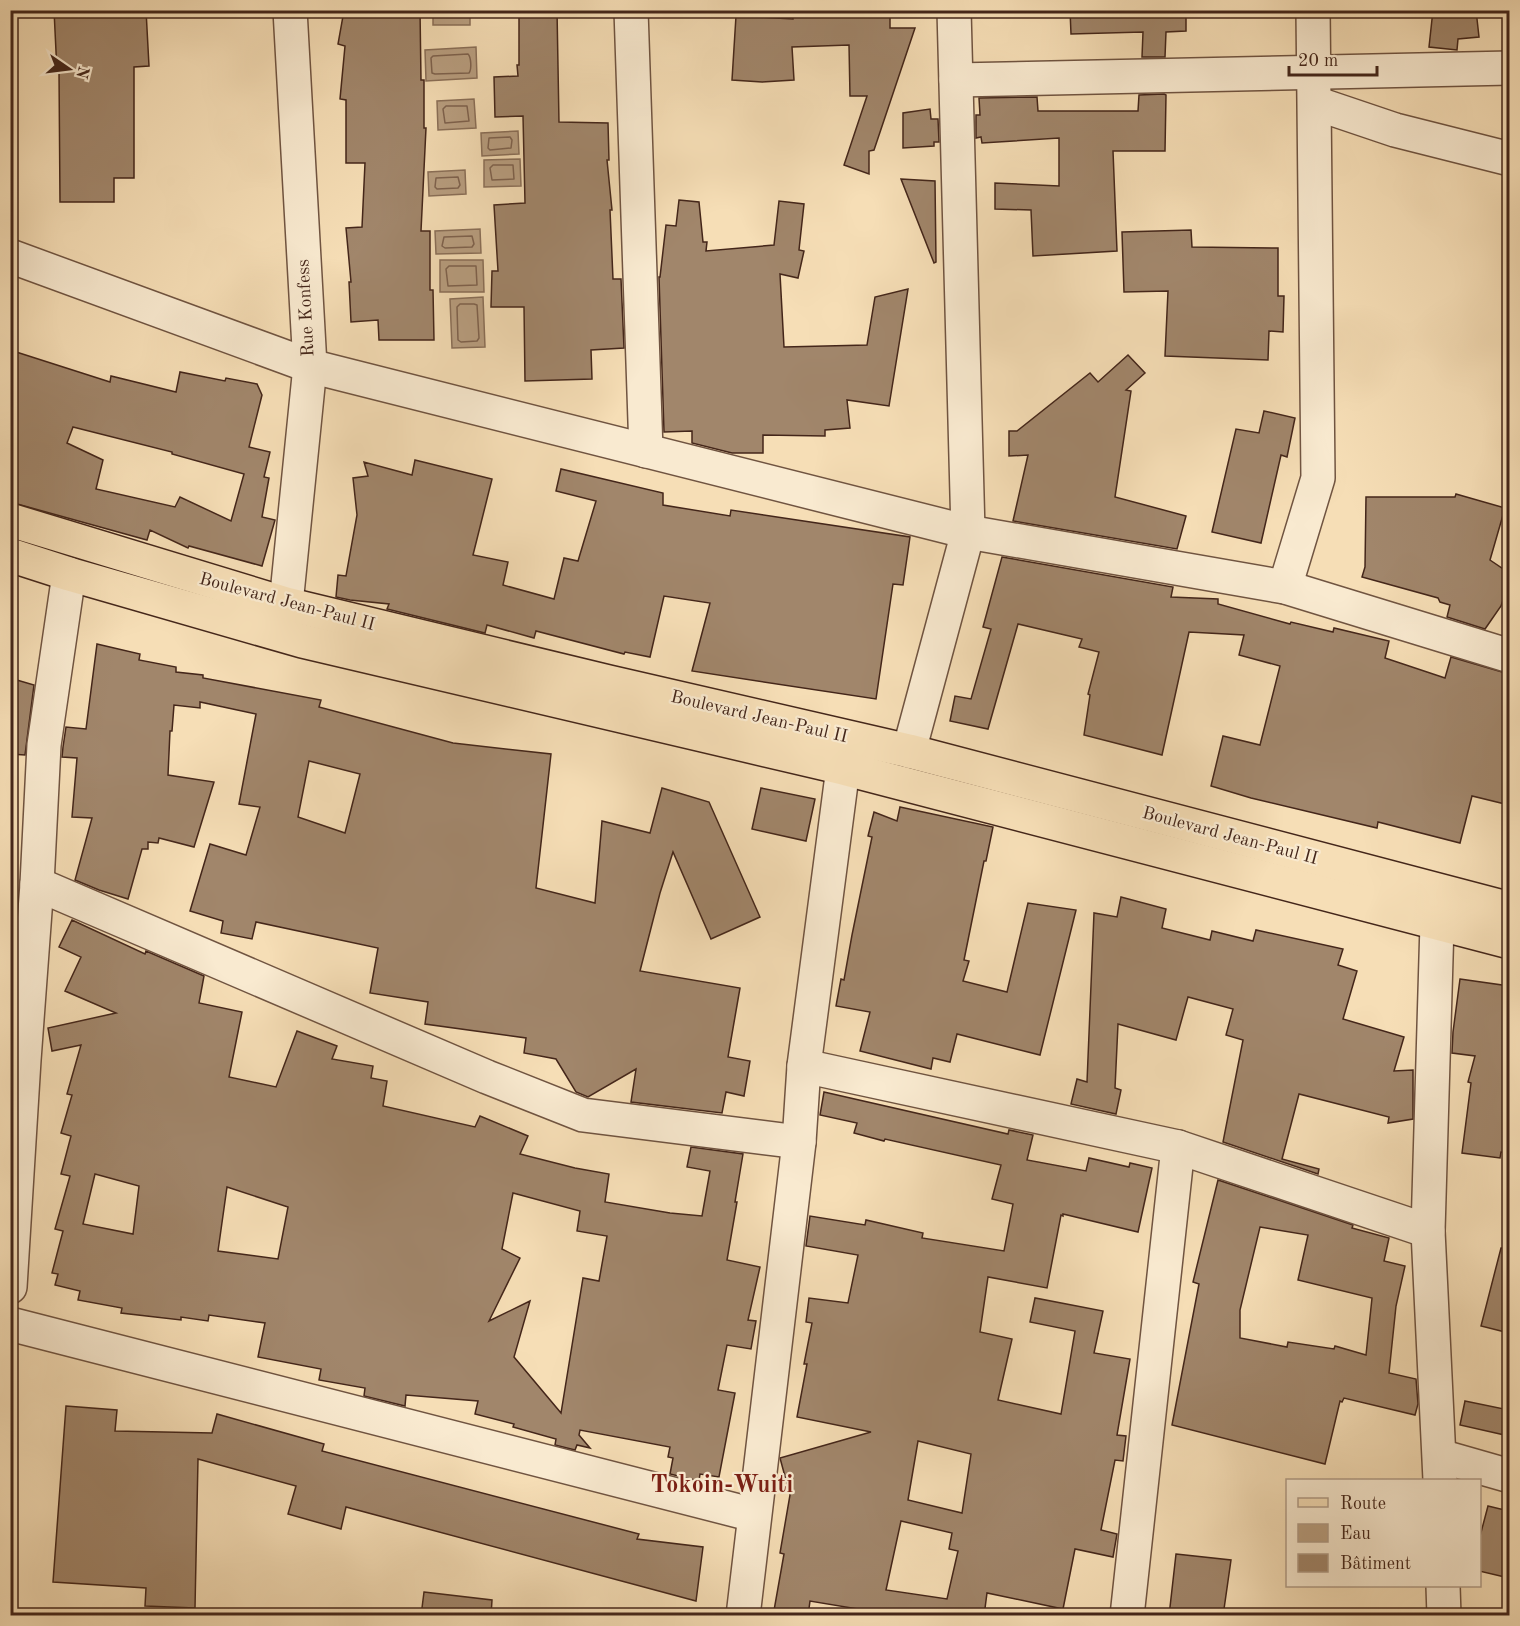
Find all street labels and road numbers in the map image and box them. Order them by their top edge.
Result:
street label: Rue Konfess [294,258,318,357]
street label: Boulevard Jean-Paul II [197,570,377,634]
street label: Boulevard Jean-Paul II [669,688,849,746]
street label: Boulevard Jean-Paul II [1140,804,1320,868]

